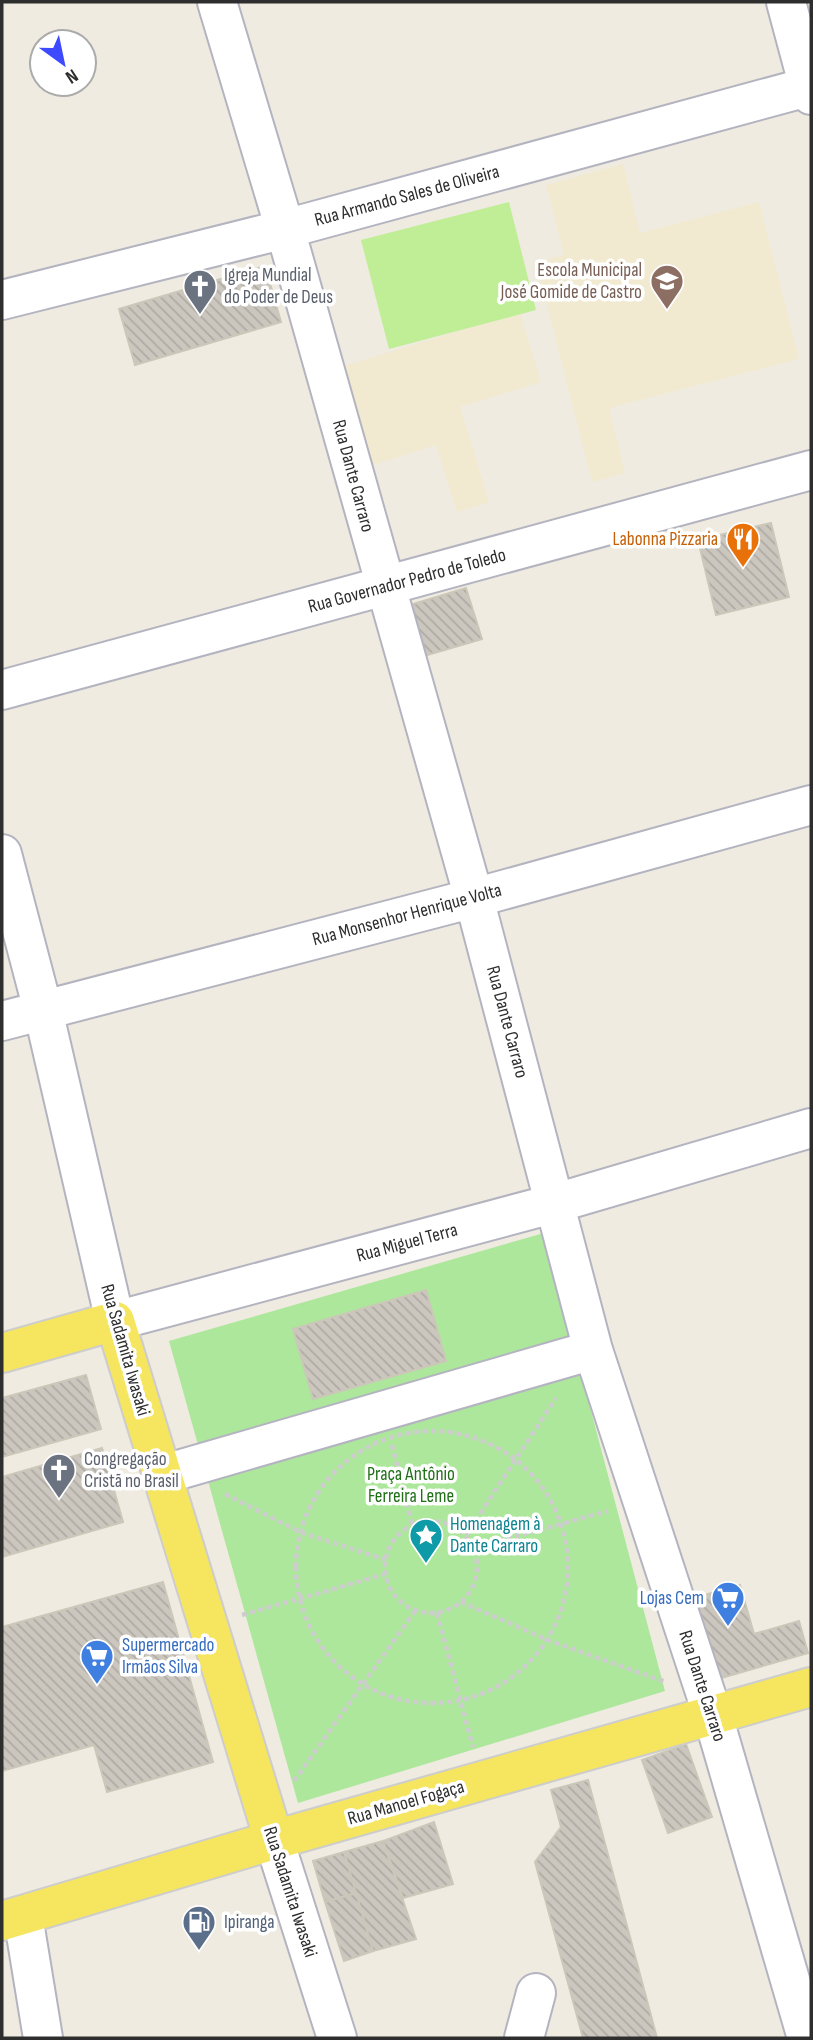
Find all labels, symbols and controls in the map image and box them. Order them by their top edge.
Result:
north arrow [28,28,98,98]
text: N [61,64,82,88]
street label: Rua Armando Sales de Oliveira [312,160,502,232]
place label: Escola Municipal José Gomide de Castro [500,259,642,304]
school or university icon: Escola Municipal José Gomide de Castro [648,262,686,311]
place label: Igreja Mundial do Poder de Deus [224,264,333,309]
church icon: Igreja Mundial do Poder de Deus [181,267,219,316]
street label: Rua Dante Carraro [327,417,379,535]
restaurant icon: Labonna Pizzaria [724,520,762,569]
place label: Labonna Pizzaria [612,528,718,551]
street label: Rua Governador Pedro de Toledo [306,544,508,618]
street label: Rua Monsenhor Henrique Volta [310,879,504,951]
street label: Rua Dante Carraro [481,963,533,1081]
street label: Rua Miguel Terra [354,1218,460,1268]
street label: Rua Sadamita Iwasaki [95,1281,155,1419]
place label: Congregação Cristã no Brasil [84,1448,179,1493]
church icon: Congregação Cristã no Brasil [40,1451,78,1500]
park label: Praça Antônio Ferreira Leme [367,1463,455,1508]
place label: Homenagem à Dante Carraro [450,1513,541,1558]
place icon: Homenagem à Dante Carraro [407,1516,445,1565]
supermarket icon: Lojas Cem [709,1579,747,1628]
place label: Lojas Cem [640,1587,704,1610]
street label: Rua Dante Carraro [673,1628,731,1744]
place label: Supermercado Irmãos Silva [122,1634,215,1679]
supermarket icon: Supermercado Irmãos Silva [78,1637,116,1686]
street label: Rua Manoel Fogaça [345,1775,467,1831]
street label: Rua Sadamita Iwasaki [258,1824,322,1960]
fuel station icon: Ipiranga [180,1903,218,1952]
place label: Ipiranga [224,1911,274,1934]

